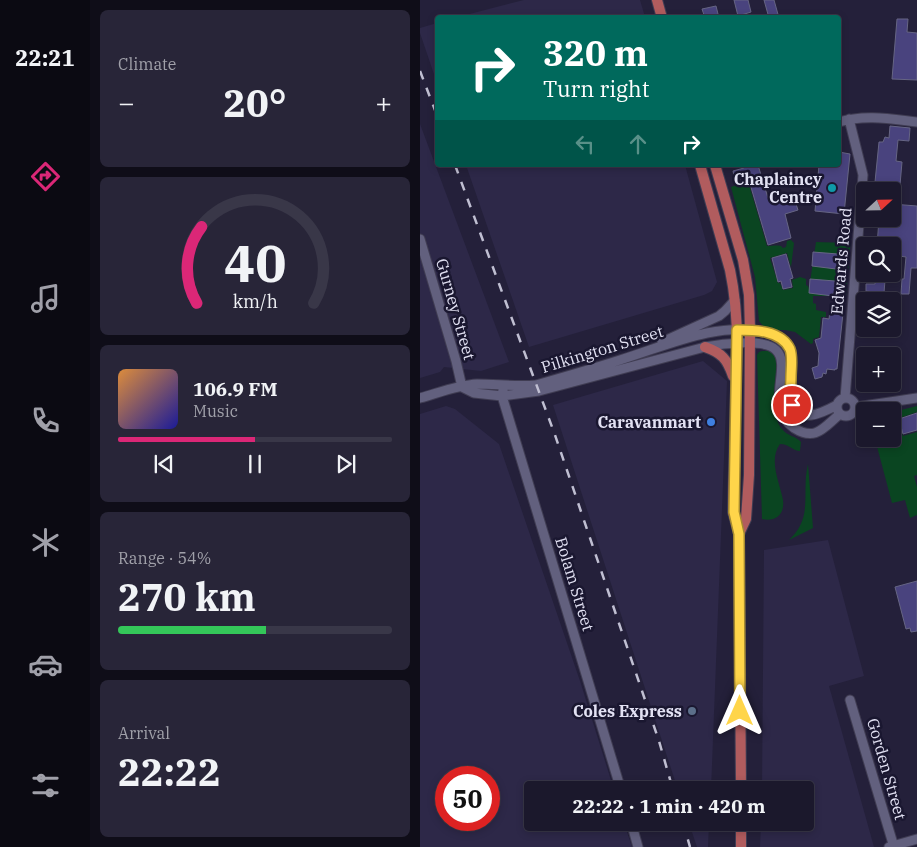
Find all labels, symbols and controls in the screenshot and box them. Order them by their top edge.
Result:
text: 320 m [543,30,648,76]
icon: right [460,35,525,100]
text: 22:21 [15,43,75,72]
text: Climate [118,54,176,74]
text: Turn right [543,74,650,103]
text: 20° [223,78,287,127]
text: − [118,84,135,121]
text: + [375,84,392,121]
icon: left [571,130,599,158]
icon: ahead [624,130,652,158]
icon: right [677,130,705,158]
icon: directions [28,159,63,194]
place label: Chaplaincy Centre [734,169,823,207]
marker: Chaplaincy Centre [826,182,838,194]
north arrow [856,182,901,228]
map controls [856,182,901,447]
street label: Edwards Road [826,206,856,315]
text: 40 [224,229,286,296]
button: search [856,237,901,282]
street label: Gurney Street [432,256,480,362]
icon: music [28,281,63,316]
text: km/h [232,290,278,313]
button: layers [856,292,901,337]
street label: Pilkington Street [538,321,666,377]
button: + [856,347,901,392]
text: 106.9 FM [193,377,278,401]
pin [771,384,813,426]
icon: arrive [778,391,806,419]
text: Music [193,401,238,421]
button: − [856,402,901,447]
icon: phone [28,403,63,438]
place label: Caravanmart [597,412,701,432]
marker: Caravanmart [705,416,717,428]
icon: previous [150,450,178,478]
icon: pause [241,450,269,478]
icon: next [332,450,360,478]
icon: climate [28,525,63,560]
street label: Bolam Street [551,535,599,634]
text: Range · 54% [118,548,211,568]
text: 270 km [118,572,256,621]
icon: car [28,647,63,682]
position arrow [713,684,765,736]
place label: Coles Express [573,701,682,721]
marker: Coles Express [686,705,698,717]
street label: Gorden Street [863,716,911,822]
text: Arrival [118,723,170,743]
text: 22:22 [118,747,221,796]
speed limit sign: 50 [435,766,500,831]
icon: filters [28,768,63,803]
text: 22:22 · 1 min · 420 m [573,794,765,818]

